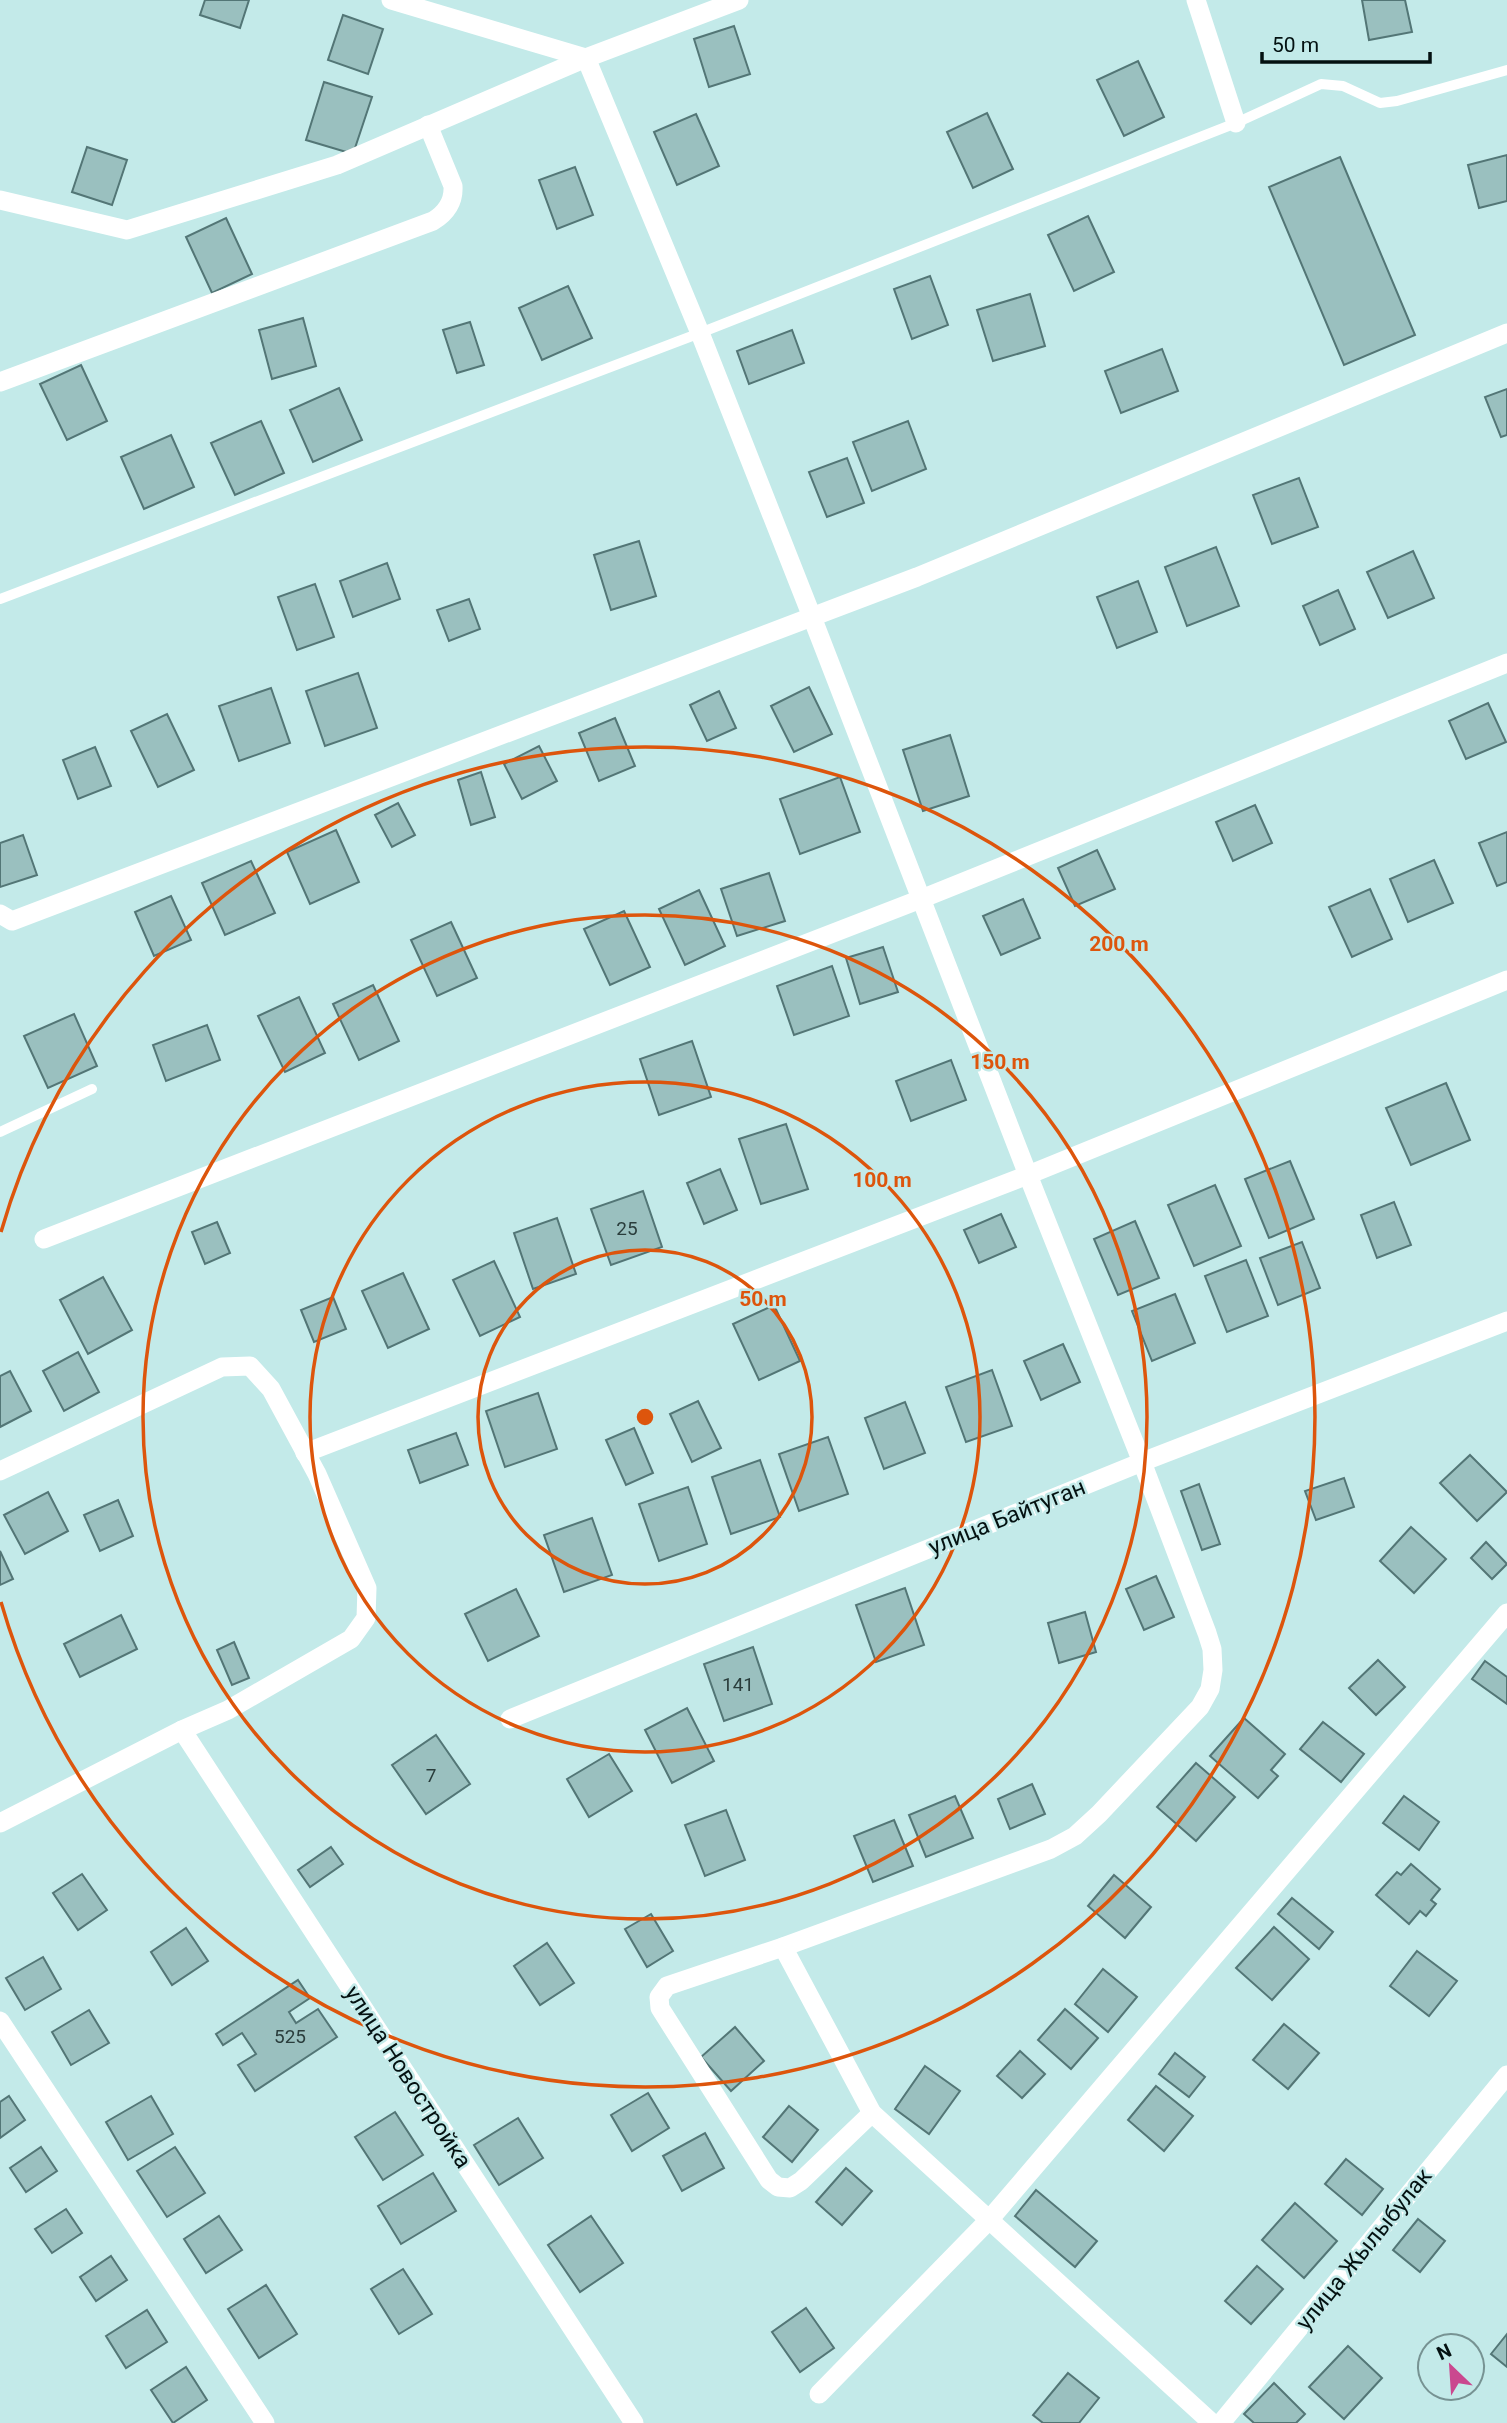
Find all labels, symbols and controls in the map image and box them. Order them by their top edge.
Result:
scale bar [1262,21,1430,65]
text: 50 m [1272,33,1319,57]
text: 200 m [1089,932,1149,956]
text: 150 m [970,1050,1030,1074]
text: 100 m [852,1168,912,1192]
house number: 25 [616,1217,638,1240]
text: 50 m [739,1287,787,1311]
centre of rings [633,1405,657,1429]
street label: улица Байтуган [925,1473,1089,1561]
house number: 141 [722,1673,754,1696]
house number: 7 [426,1764,436,1787]
street label: улица Новостройка [339,1981,477,2173]
house number: 525 [274,2025,306,2048]
street label: улица Жылыбулак [1291,2162,1438,2335]
north arrow [1416,2332,1486,2402]
text: N [1433,2339,1455,2365]

